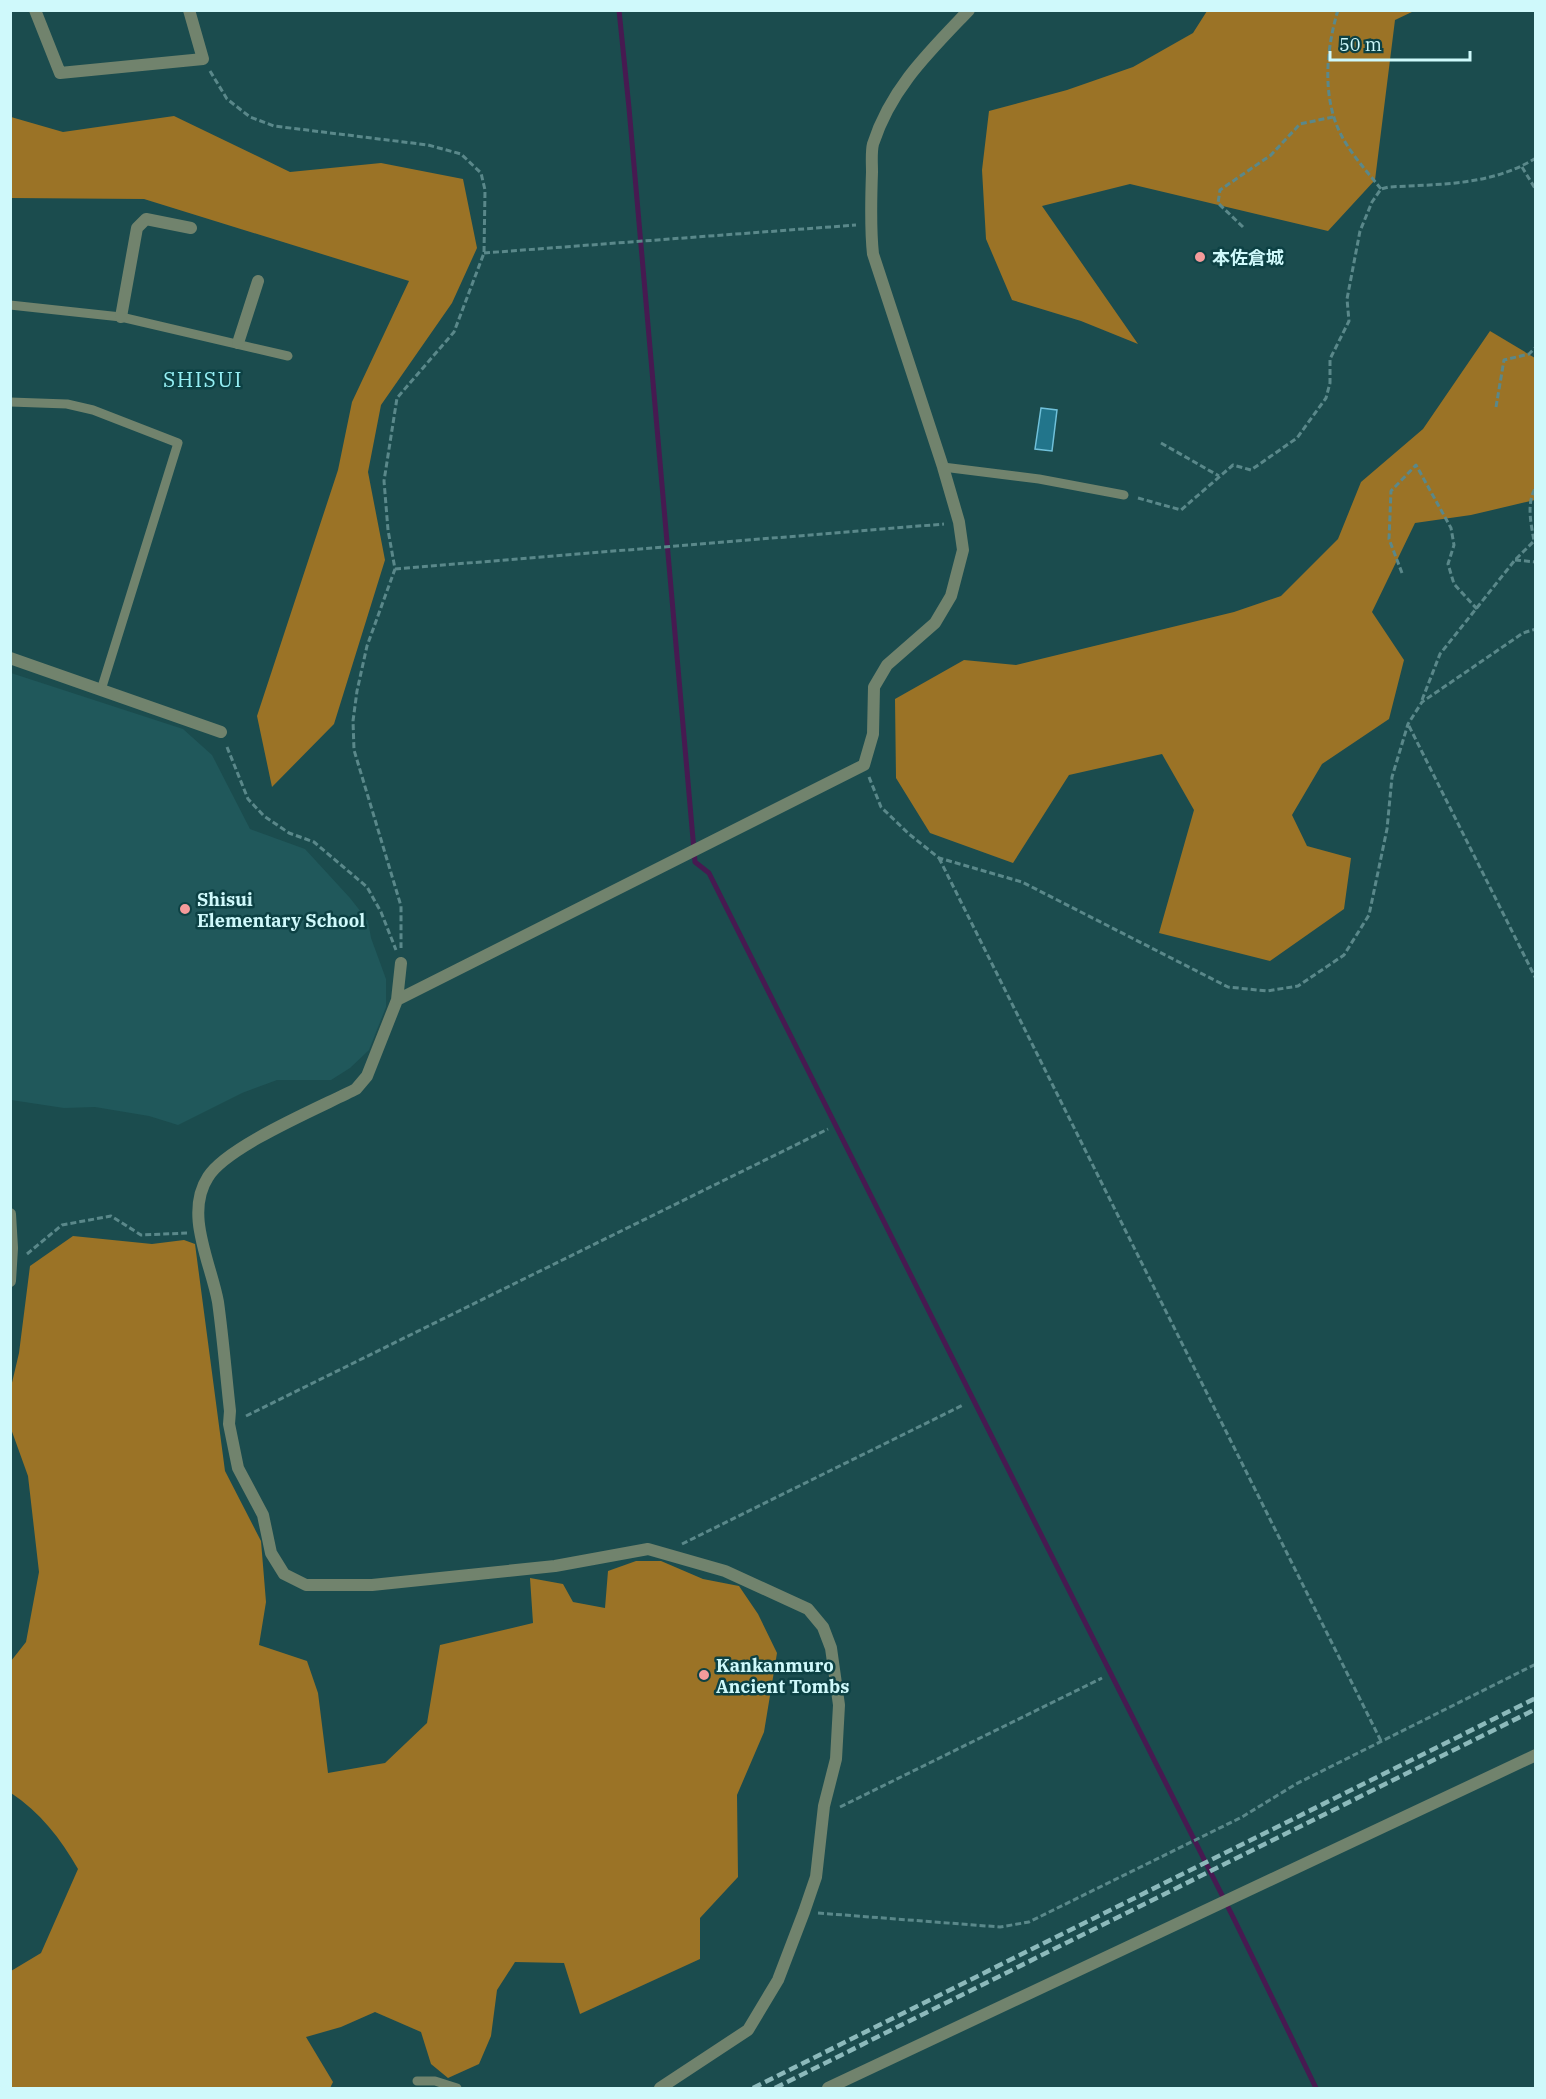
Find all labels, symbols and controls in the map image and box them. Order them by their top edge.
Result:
scale bar [1330,24,1470,62]
text: 50 m [1339,33,1382,56]
place label: 本佐倉城 [1212,246,1284,269]
marker: 本佐倉城 [1193,250,1207,264]
district label: SHISUI [163,365,243,393]
place label: Shisui Elementary School [197,888,365,932]
marker: Shisui Elementary School [178,902,192,916]
place label: Kankanmuro Ancient Tombs [716,1654,850,1698]
marker: Kankanmuro Ancient Tombs [697,1668,711,1682]

